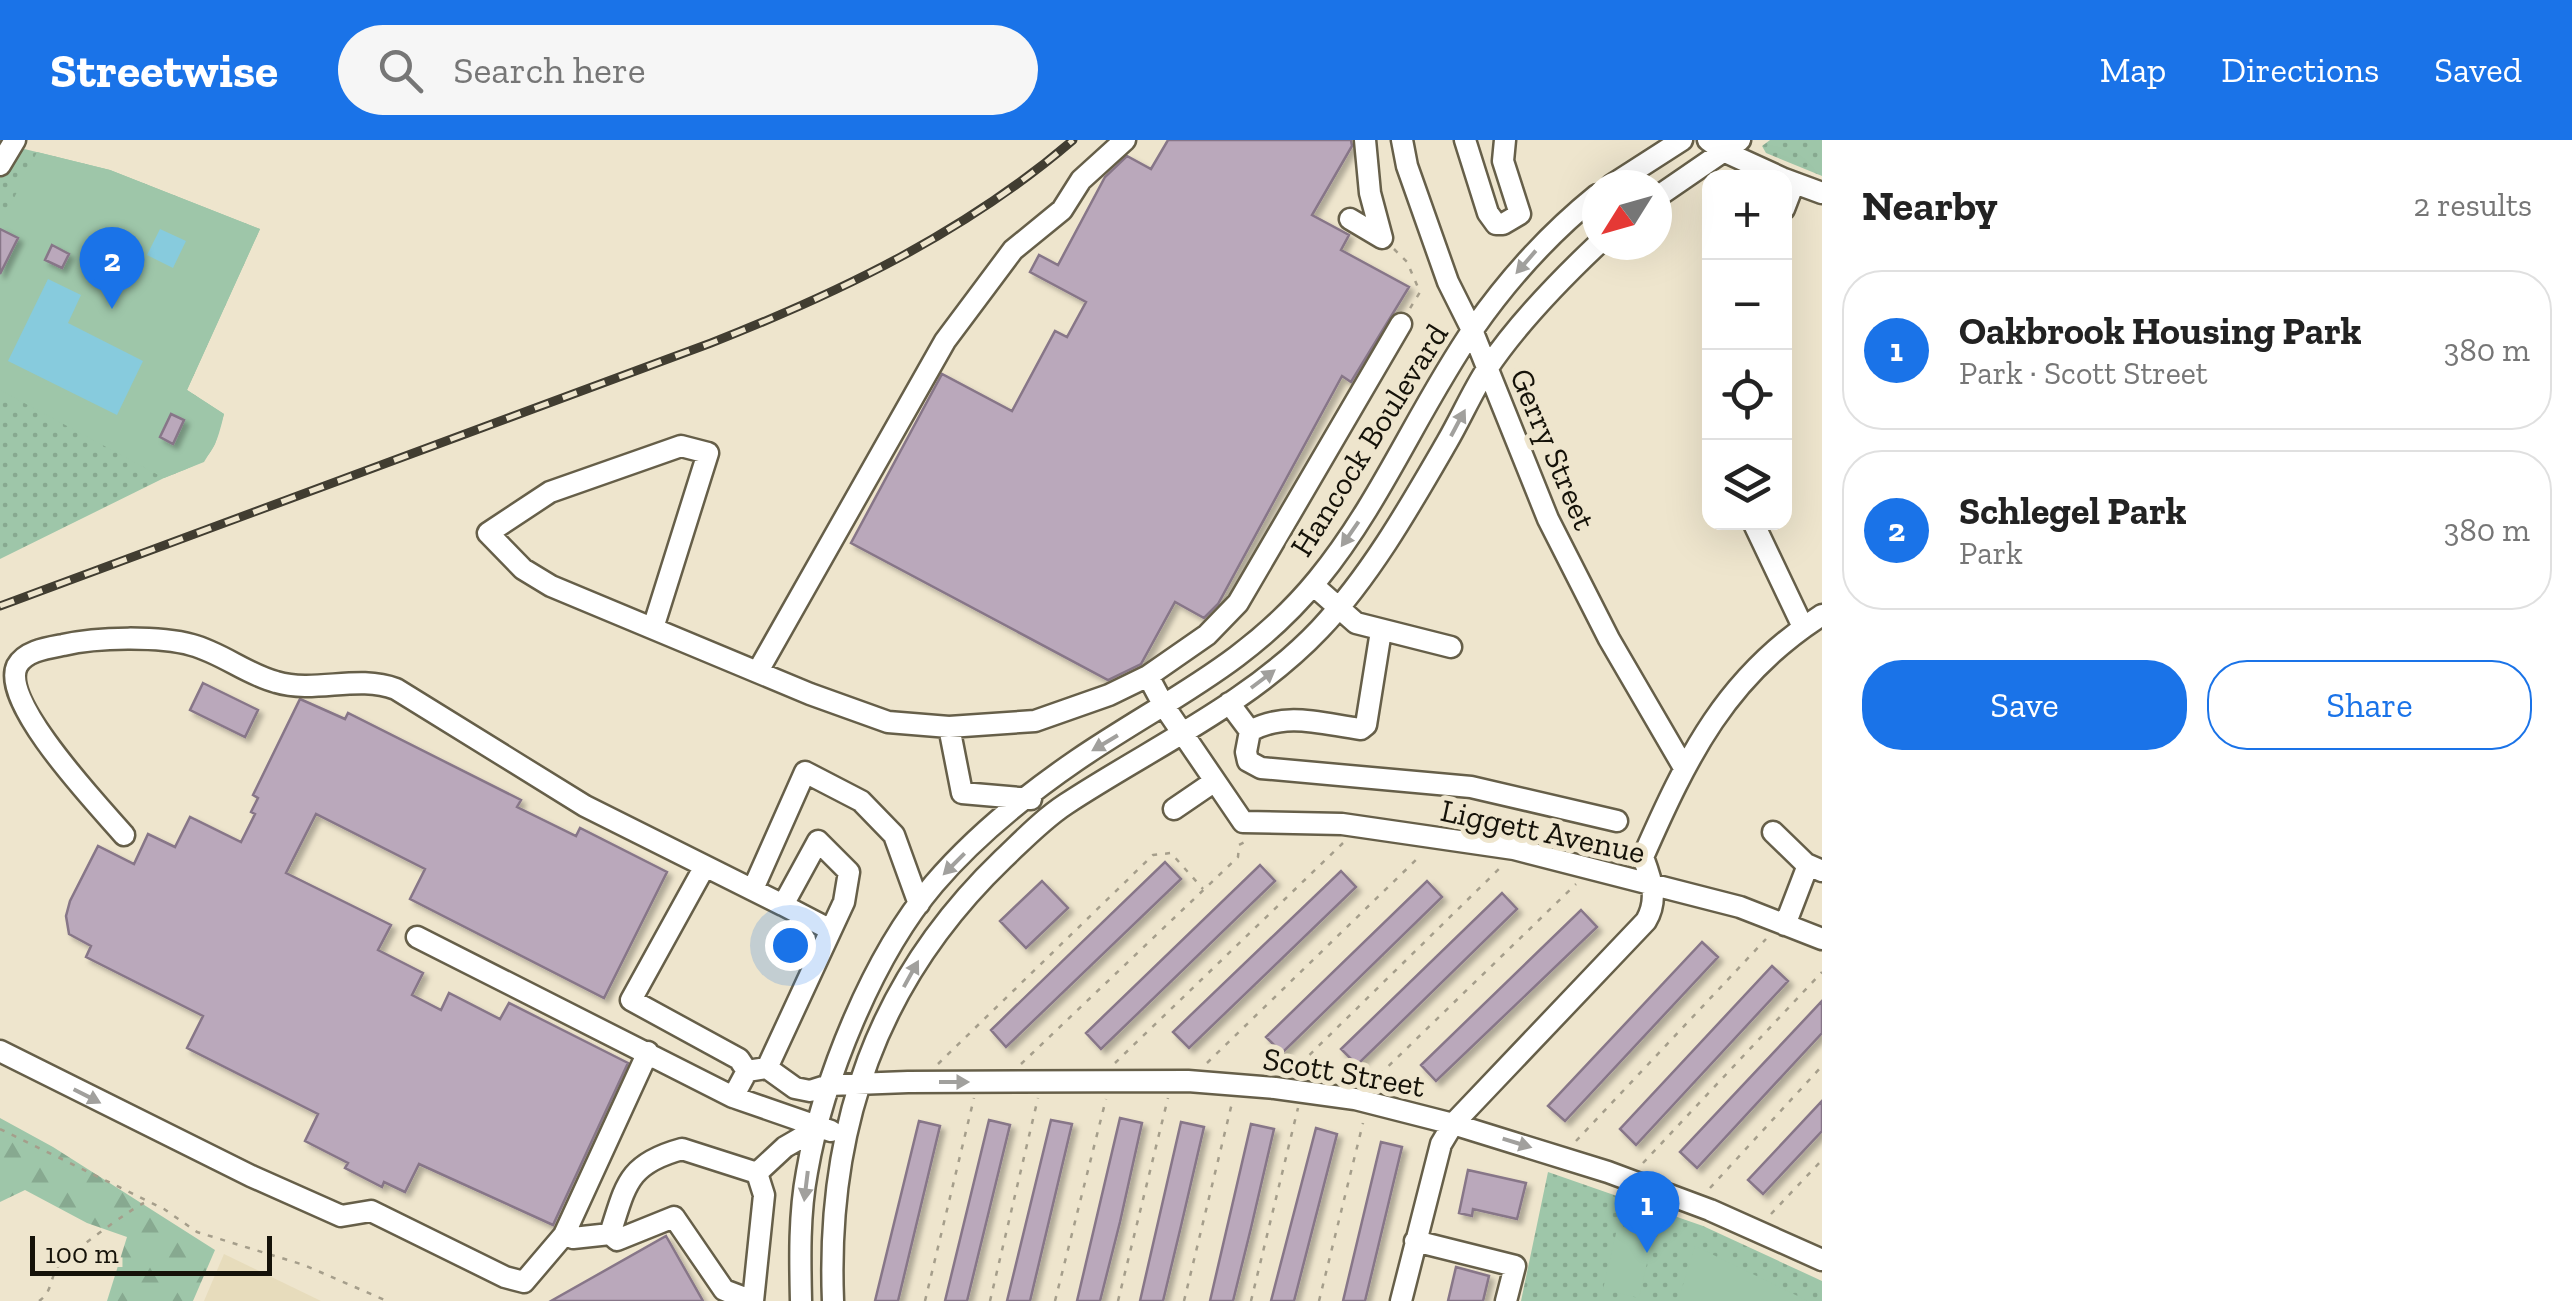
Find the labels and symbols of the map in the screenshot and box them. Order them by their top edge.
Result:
north arrow [1582,170,1672,260]
pin: 2 [80,226,144,309]
one-way arrow [1516,249,1538,274]
street label: Hancock Boulevard [1282,316,1456,563]
street label: Gerry Street [1502,363,1604,535]
one-way arrow [1448,409,1466,437]
one-way arrow [1341,521,1360,548]
one-way arrow [1249,669,1275,690]
one-way arrow [1091,733,1119,751]
street label: Liggett Avenue [1437,791,1649,871]
one-way arrow [942,852,966,876]
your location [765,920,816,971]
one-way arrow [902,959,919,988]
street label: Scott Street [1260,1039,1428,1105]
one-way arrow [939,1074,971,1090]
one-way arrow [72,1087,101,1104]
one-way arrow [1502,1137,1532,1152]
pin: 1 [1614,1170,1680,1253]
one-way arrow [797,1171,813,1203]
scale bar [30,1231,272,1276]

